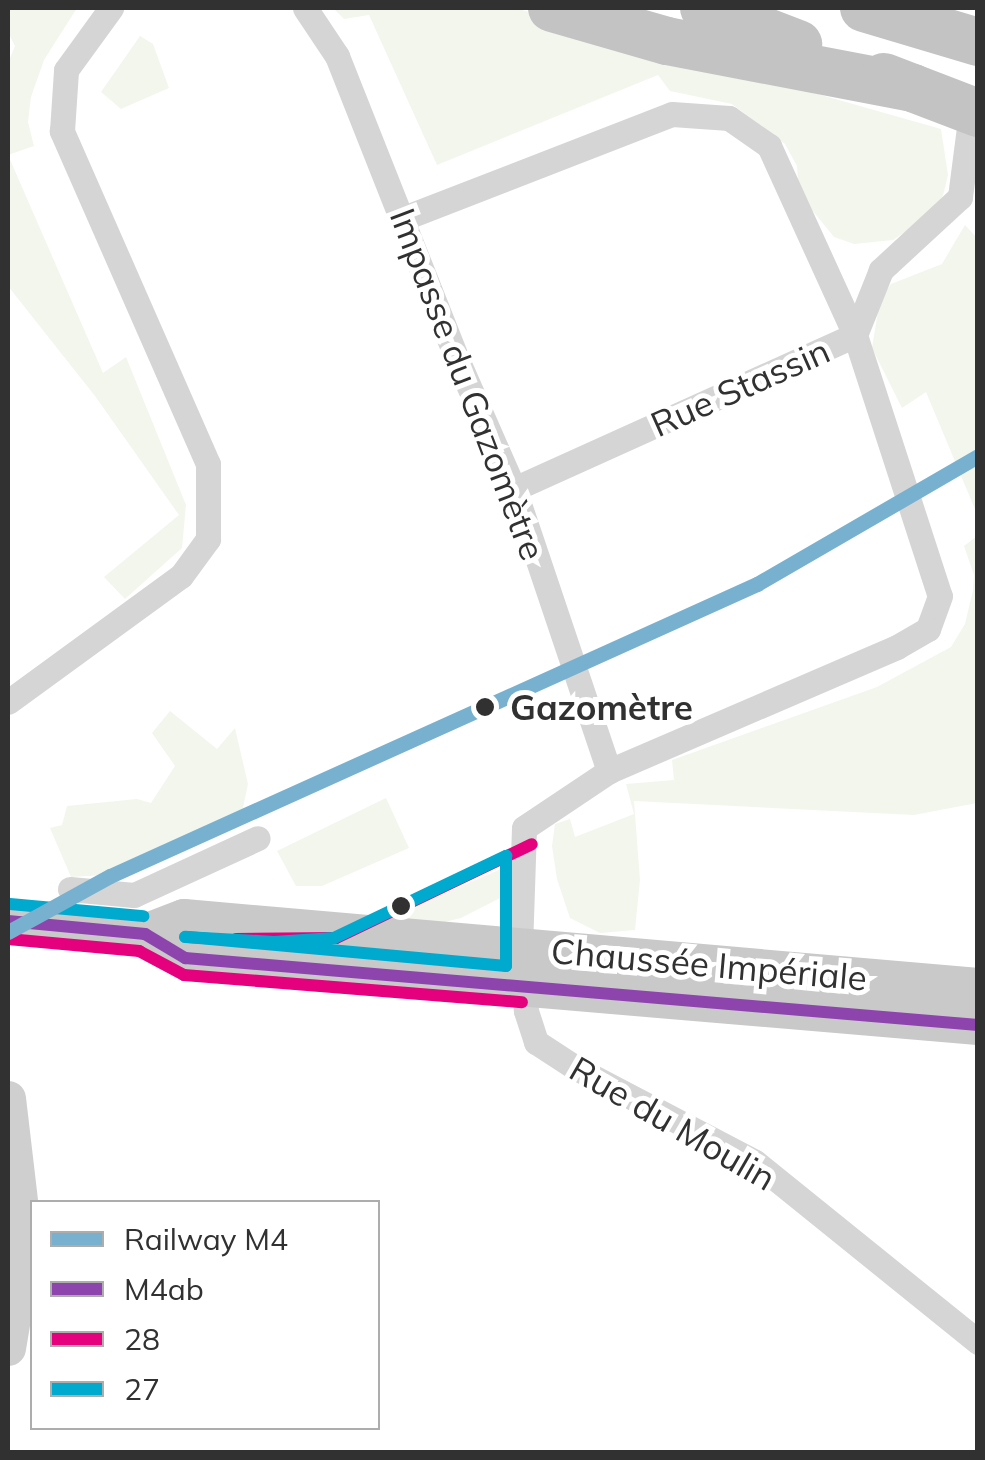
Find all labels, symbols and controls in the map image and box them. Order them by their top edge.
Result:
street label: Impasse du Gazomètre [382,202,554,566]
street label: Rue Stassin [644,329,836,445]
place label: Gazomètre [510,686,693,728]
marker: Gazomètre [469,691,501,723]
unlabelled marker [391,896,411,916]
street label: Chaussée Impériale [549,929,869,999]
street label: Rue du Moulin [563,1047,783,1199]
legend [30,1200,380,1430]
text: Railway M4 [124,1220,288,1258]
text: M4ab [124,1270,204,1308]
text: 28 [124,1320,160,1358]
text: 27 [124,1370,160,1408]

